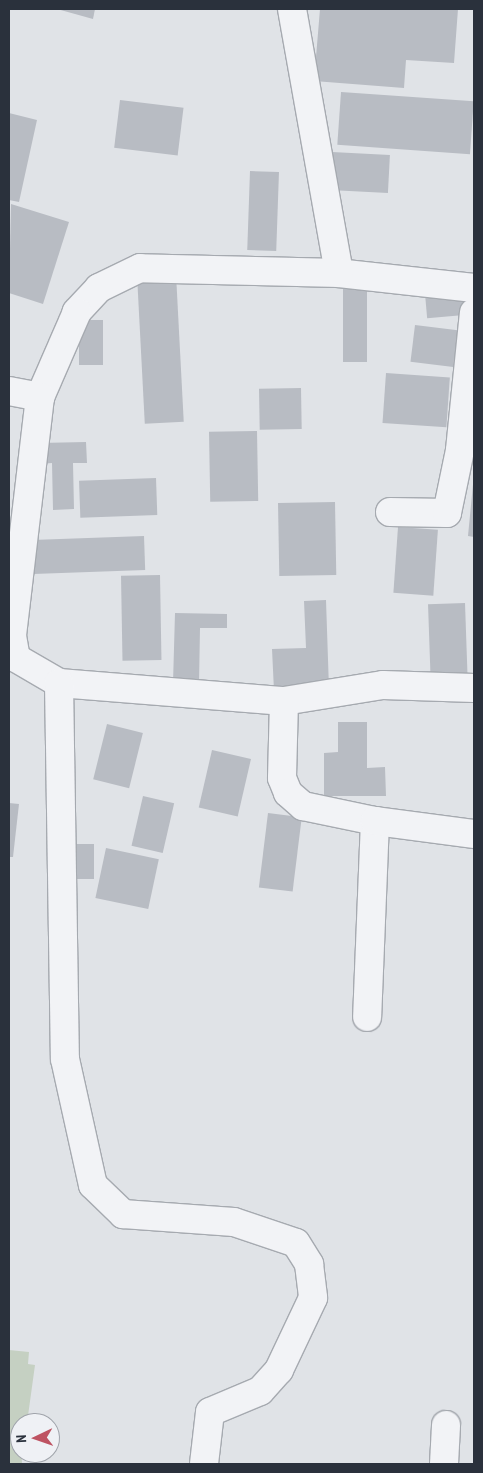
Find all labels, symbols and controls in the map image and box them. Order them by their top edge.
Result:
north arrow [10,1413,60,1463]
text: N [12,1434,30,1443]

